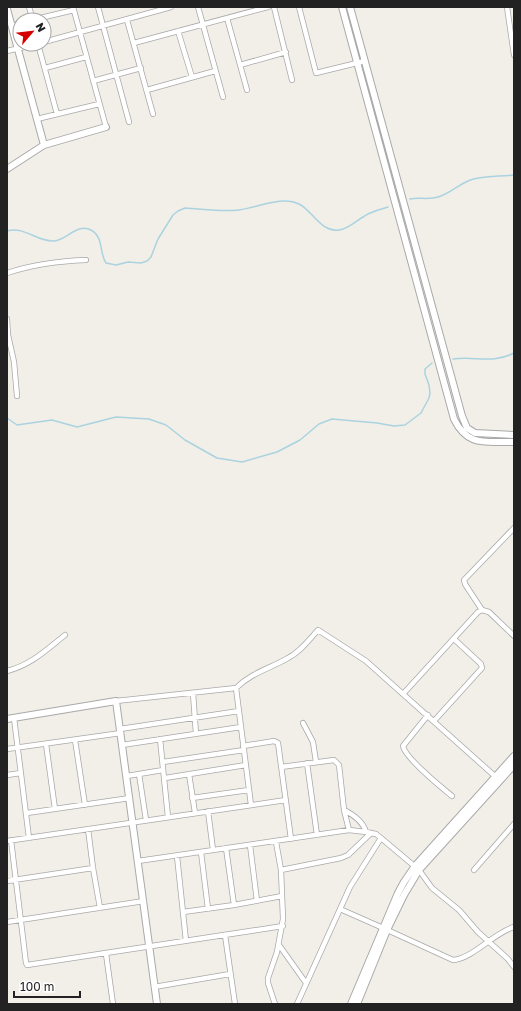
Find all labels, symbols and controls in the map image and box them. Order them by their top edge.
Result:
north arrow [12,12,52,52]
text: N [34,20,49,34]
scale bar [14,973,80,999]
text: 100 m [20,979,54,994]

